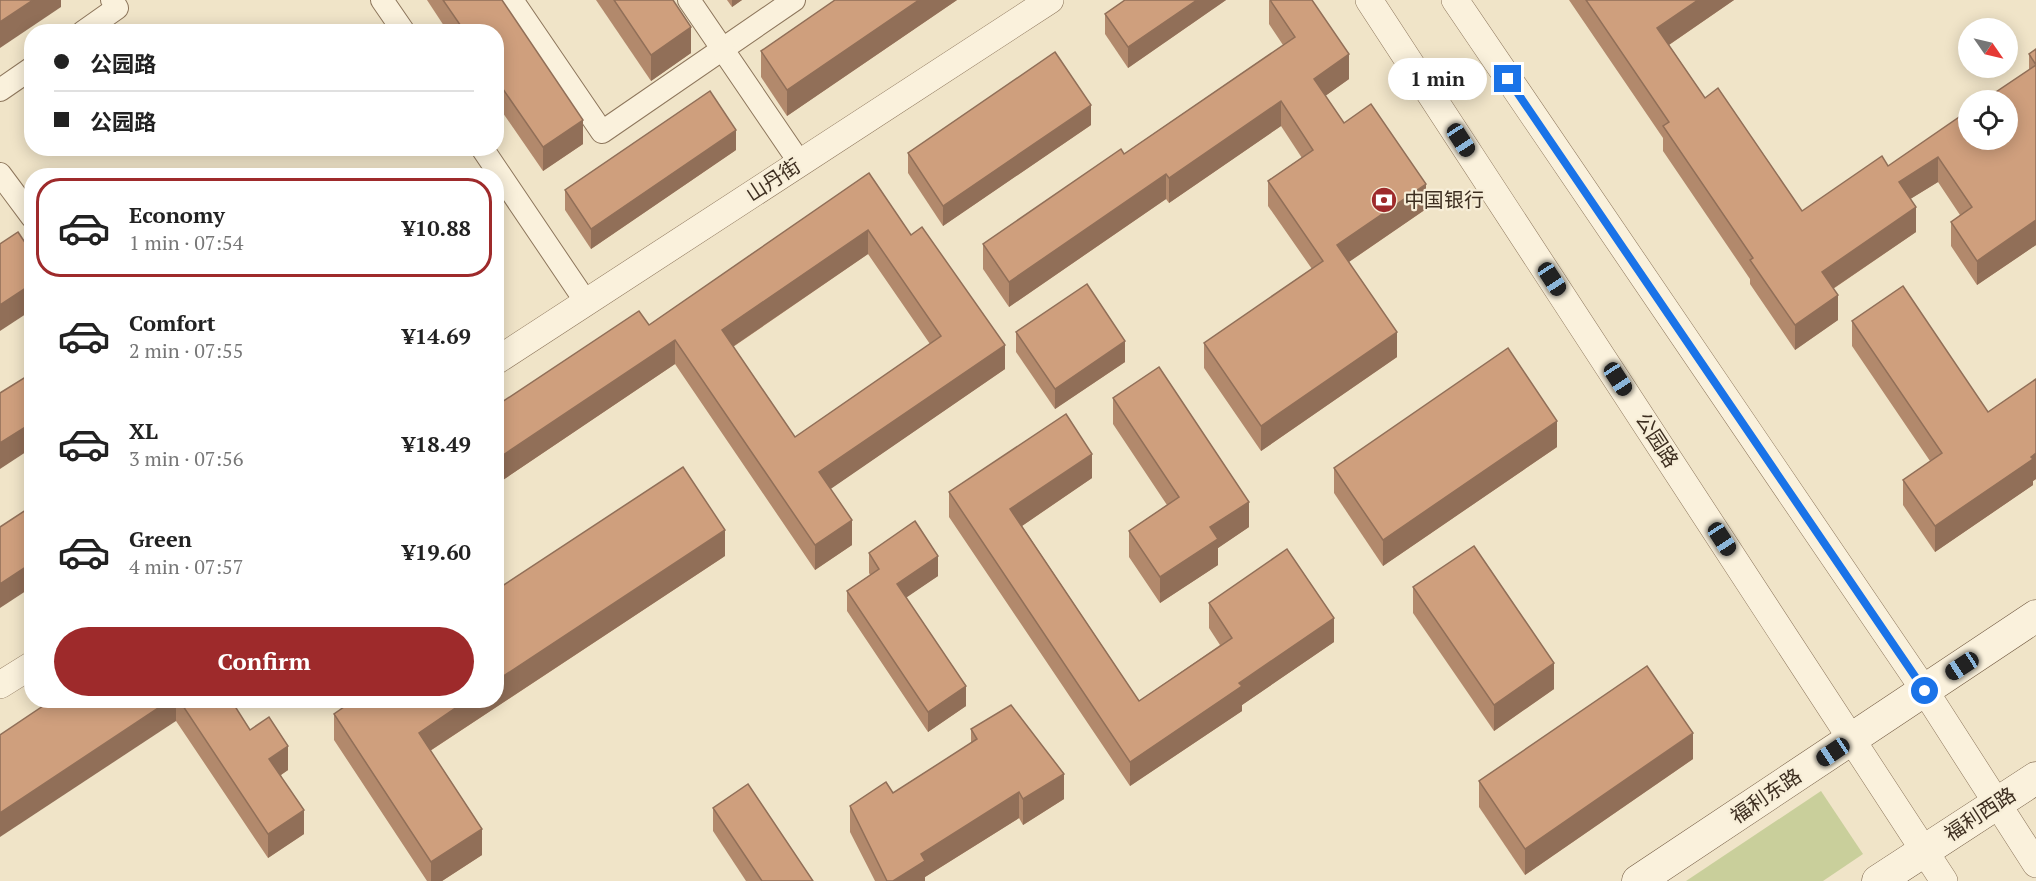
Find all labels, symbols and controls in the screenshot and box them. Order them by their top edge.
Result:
north arrow [1958,18,2018,78]
map controls [1958,18,2018,150]
text: 公园路 [90,49,156,78]
callout: 1 min [1388,58,1487,100]
text: 1 min [1410,65,1465,92]
route end [1494,65,1521,92]
button: locate [1958,90,2018,150]
text: 公园路 [90,107,156,136]
car [1444,120,1478,160]
street label: 山丹街 [740,152,805,207]
bank icon: 中国银行 [1369,185,1399,215]
place label: 中国银行 [1404,186,1484,213]
text: Economy [129,200,225,229]
icon: car [57,201,111,255]
text: ¥10.88 [402,213,471,242]
text: 1 min · 07:54 [129,229,243,256]
car [1535,259,1569,299]
text: Comfort [129,308,215,337]
icon: car [57,309,111,363]
text: ¥14.69 [402,321,471,350]
text: 2 min · 07:55 [129,337,243,364]
car [1601,359,1635,399]
street label: 公园路 [1630,407,1685,472]
text: XL [129,416,158,445]
icon: car [57,417,111,471]
text: ¥18.49 [402,429,471,458]
text: 3 min · 07:56 [129,445,243,472]
car [1705,519,1739,559]
text: Green [129,524,192,553]
icon: car [57,525,111,579]
text: ¥19.60 [402,537,471,566]
text: 4 min · 07:57 [129,553,243,580]
button: Confirm [54,627,474,696]
car [1942,649,1982,683]
route start [1911,677,1938,704]
car [1813,734,1853,770]
street label: 福利东路 [1725,762,1806,829]
street label: 福利西路 [1939,780,2021,847]

